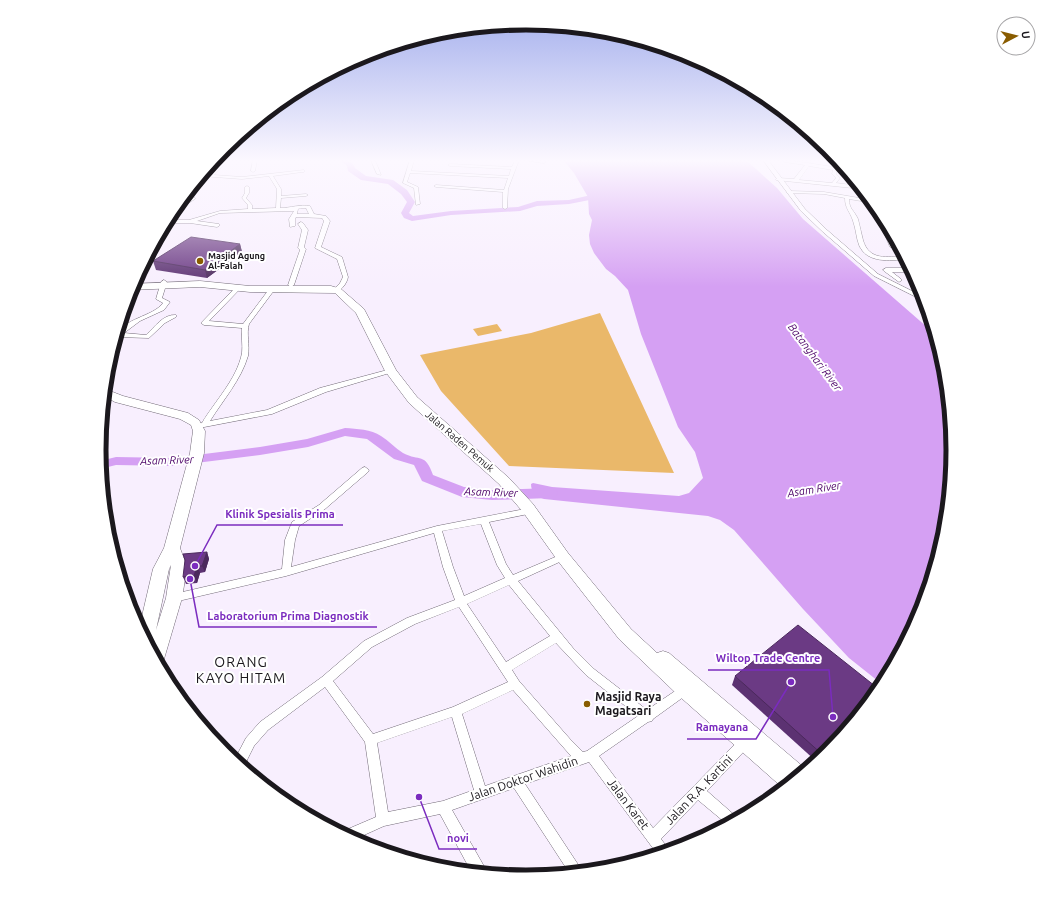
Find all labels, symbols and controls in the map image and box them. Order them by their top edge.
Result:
north arrow [996,16,1036,56]
text: U [1019,30,1032,39]
place label: Masjid Agung Al-Falah [208,251,265,271]
marker: Masjid Agung Al-Falah [195,256,205,266]
water label: Batanghari River [786,321,845,394]
street label: Jalan Raden Pemuk [423,409,496,474]
water label: Asam River [139,453,195,467]
water label: Asam River [786,479,842,499]
water label: Asam River [463,485,519,499]
callout: Klinik Spesialis Prima [217,502,343,525]
text: Klinik Spesialis Prima [225,508,335,520]
callout: Laboratorium Prima Diagnostik [199,604,377,627]
text: Laboratorium Prima Diagnostik [207,610,370,622]
callout: Wiltop Trade Centre [708,647,829,670]
text: Wiltop Trade Centre [716,652,820,664]
district label: ORANG KAYO HITAM [196,654,286,686]
place label: Masjid Raya Magatsari [595,690,661,717]
marker: Masjid Raya Magatsari [582,699,592,709]
callout: Ramayana [687,716,756,739]
text: Ramayana [696,721,748,733]
street label: Jalan R.A. Kartini [662,752,735,827]
street label: Jalan Doktor Wahidin [466,754,579,803]
street label: Jalan Karet [605,776,652,832]
callout: novi [439,826,477,849]
text: novi [447,832,469,844]

